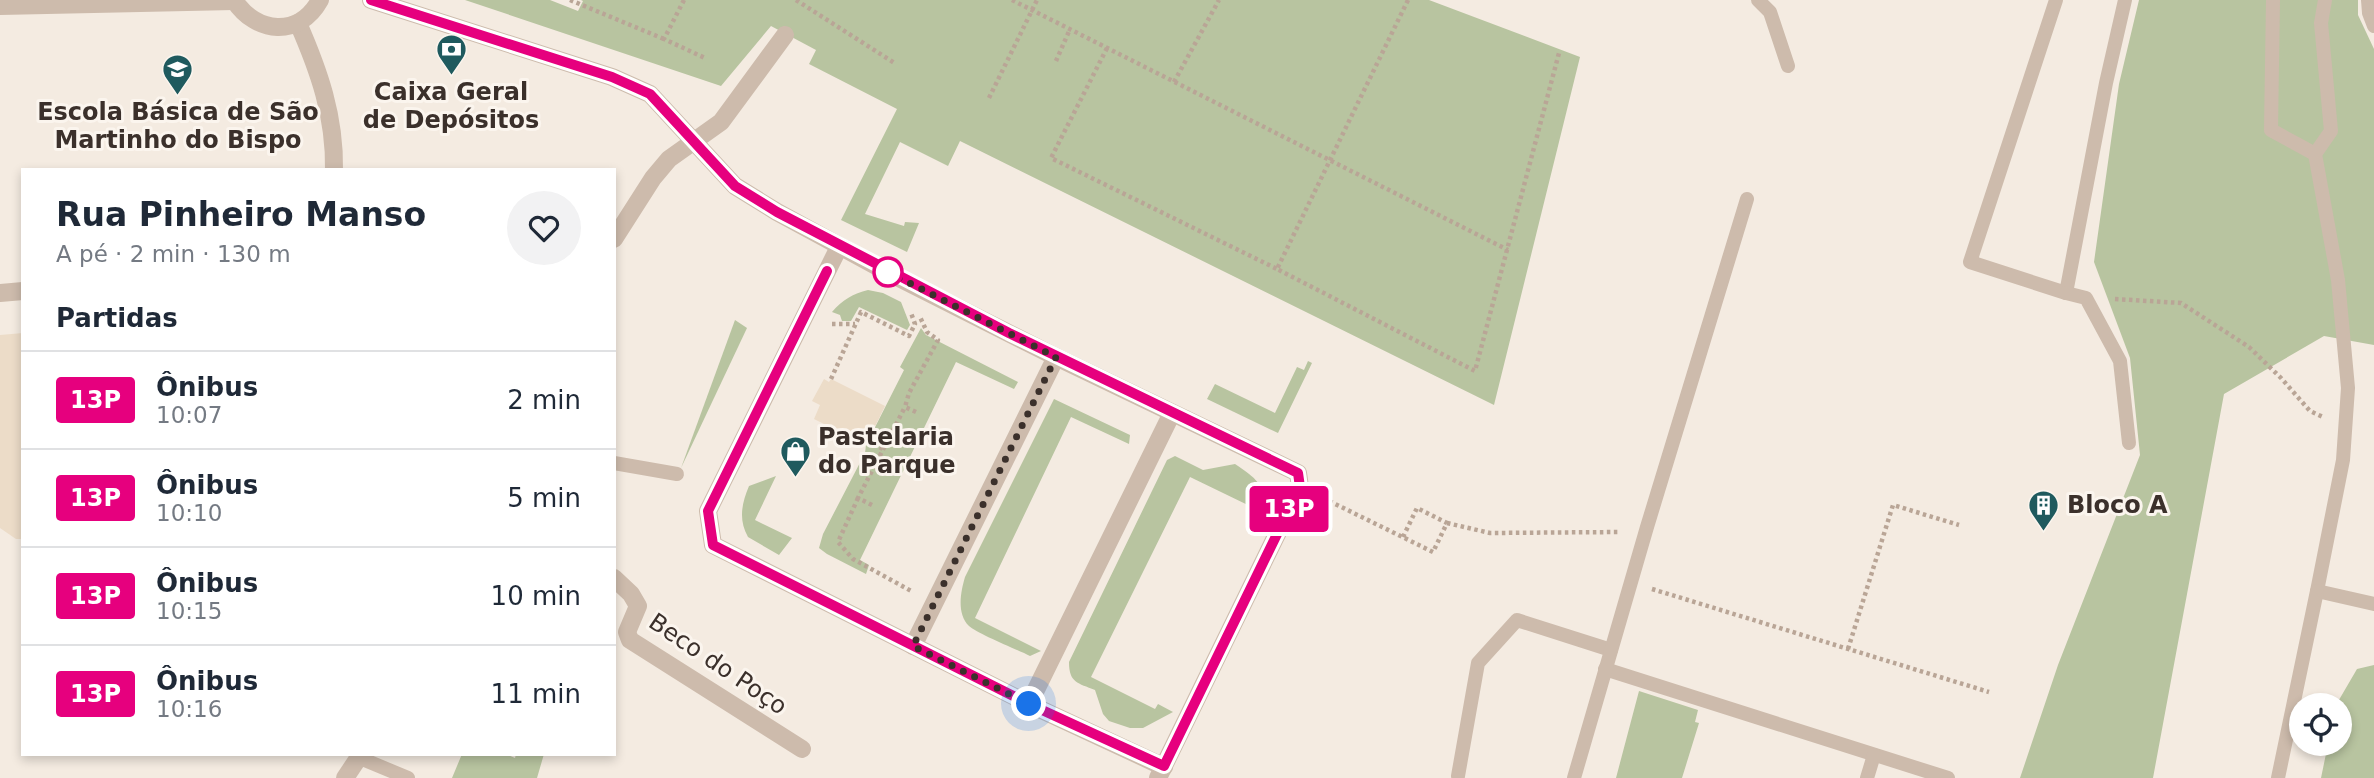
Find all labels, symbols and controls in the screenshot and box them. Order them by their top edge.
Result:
bank icon: Caixa Geral de Depósitos [434,33,468,77]
school or university icon: Escola Básica de São Martinho do Bispo [161,53,195,97]
place label: Caixa Geral de Depósitos [363,78,539,134]
place label: Escola Básica de São Martinho do Bispo [37,98,319,154]
button: heart [507,191,581,265]
text: Rua Pinheiro Manso [56,195,426,234]
text: A pé · 2 min · 130 m [56,241,291,267]
unlabelled marker [873,257,903,287]
text: Partidas [56,303,178,333]
text: Ônibus [156,372,258,402]
text: 2 min [507,385,581,415]
text: 13P [70,386,121,414]
text: 10:07 [156,402,222,428]
place label: Pastelaria do Parque [818,423,956,479]
shop icon: Pastelaria do Parque [778,434,812,478]
text: Ônibus [156,470,258,500]
text: 5 min [507,483,581,513]
text: 13P [70,484,121,512]
line badge: 13P [1249,486,1329,532]
building icon: Bloco A [2027,488,2061,532]
place label: Bloco A [2067,491,2168,519]
text: 13P [1264,495,1315,523]
text: 10:10 [156,500,222,526]
text: Ônibus [156,568,258,598]
text: 10 min [491,581,581,611]
text: 13P [70,582,121,610]
text: 10:15 [156,598,222,624]
street label: Beco do Poço [644,608,792,720]
text: Ônibus [156,666,258,696]
text: 11 min [491,679,581,709]
text: 13P [70,680,121,708]
your location [1011,686,1046,721]
map controls [2289,693,2352,756]
button: locate [2289,693,2352,756]
text: 10:16 [156,696,222,722]

